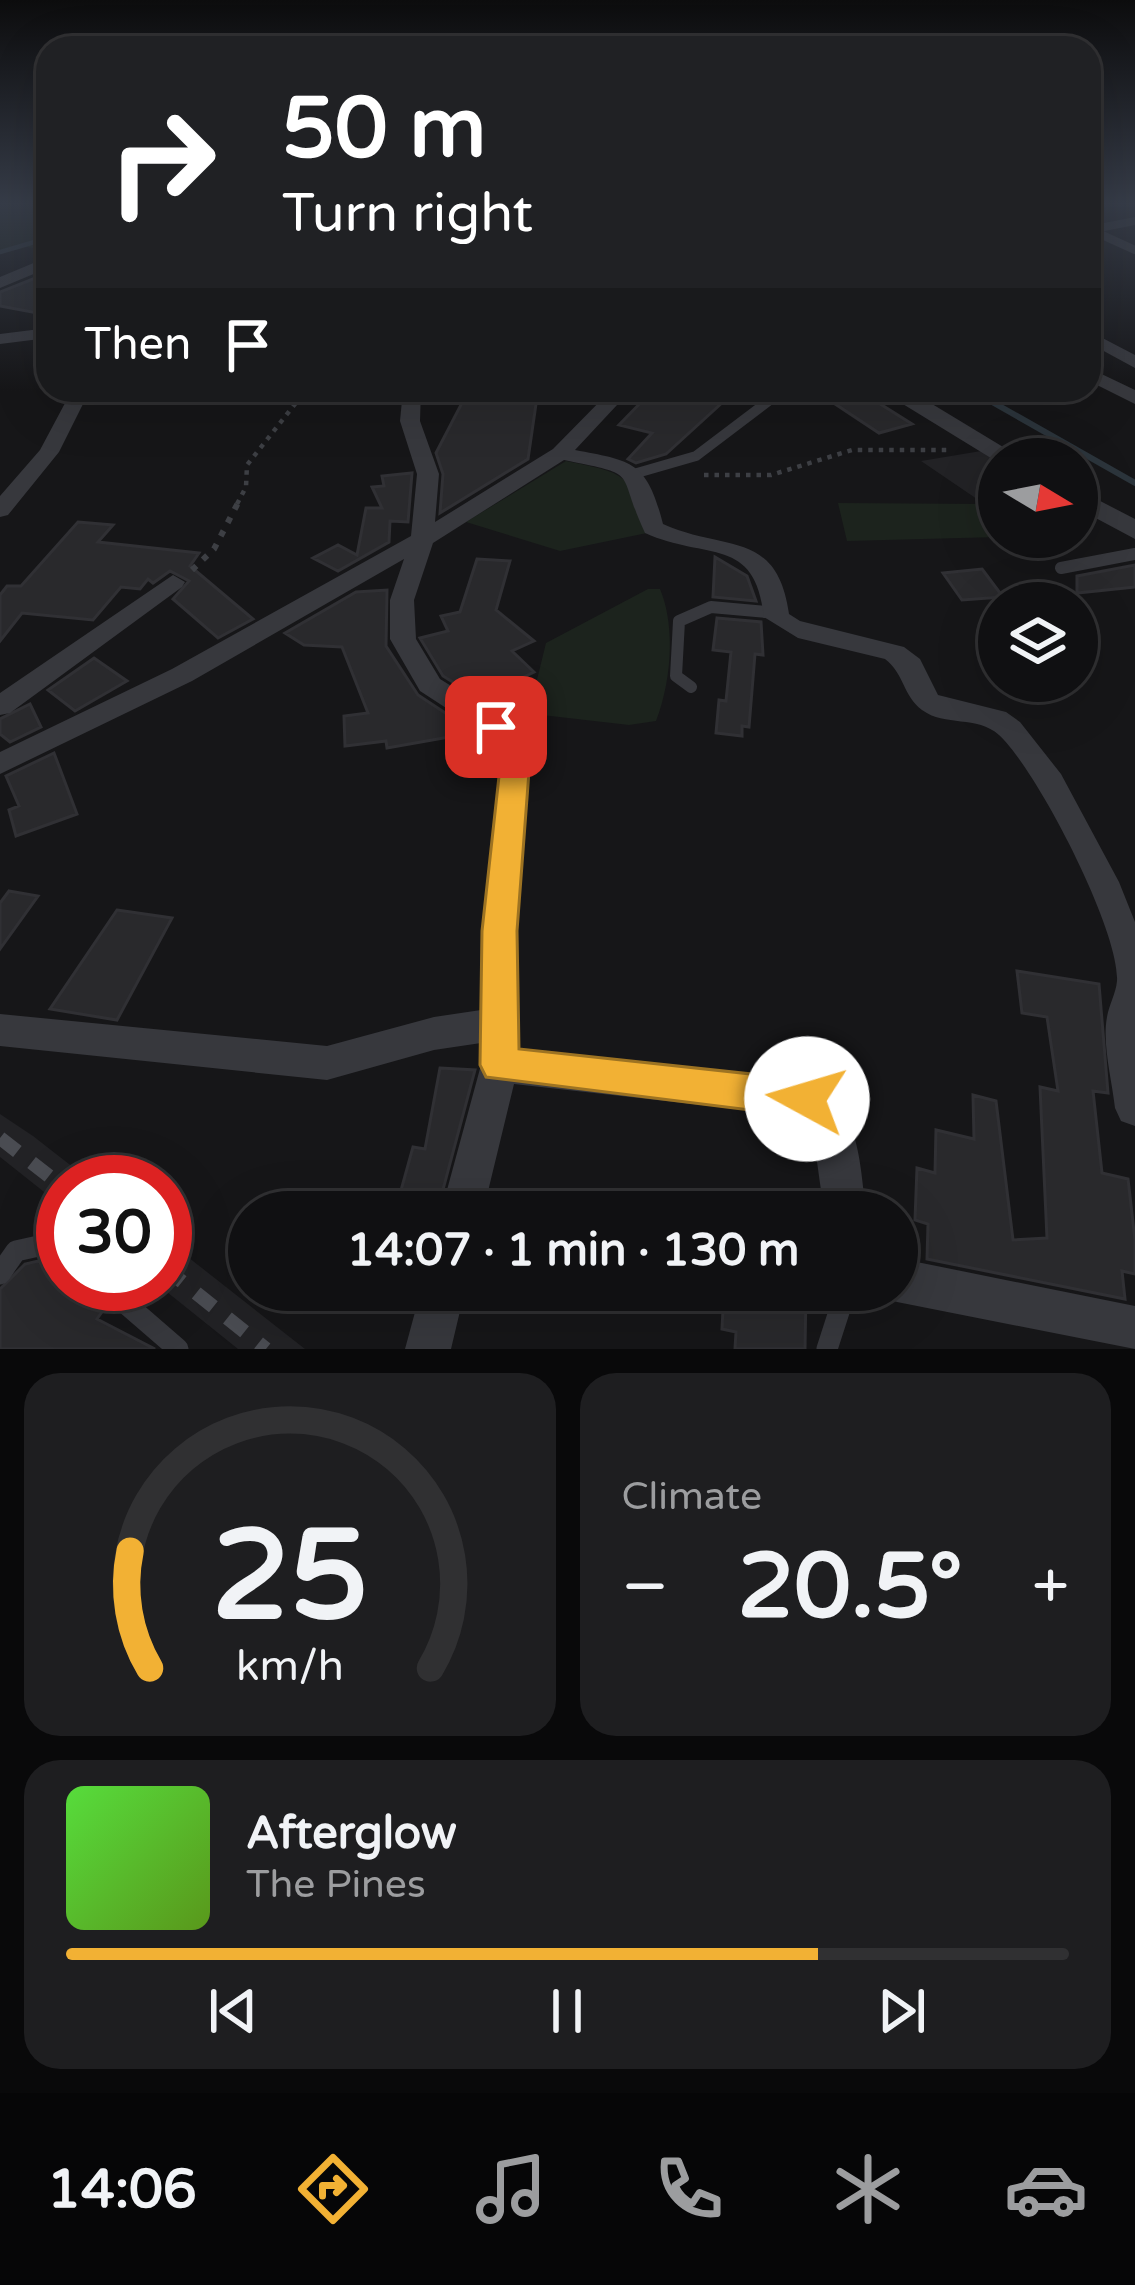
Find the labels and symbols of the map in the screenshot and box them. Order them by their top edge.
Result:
north arrow [978,438,1098,558]
pin [445,676,547,778]
position arrow [744,1036,870,1162]
speed limit sign: 30 [36,1155,192,1311]

